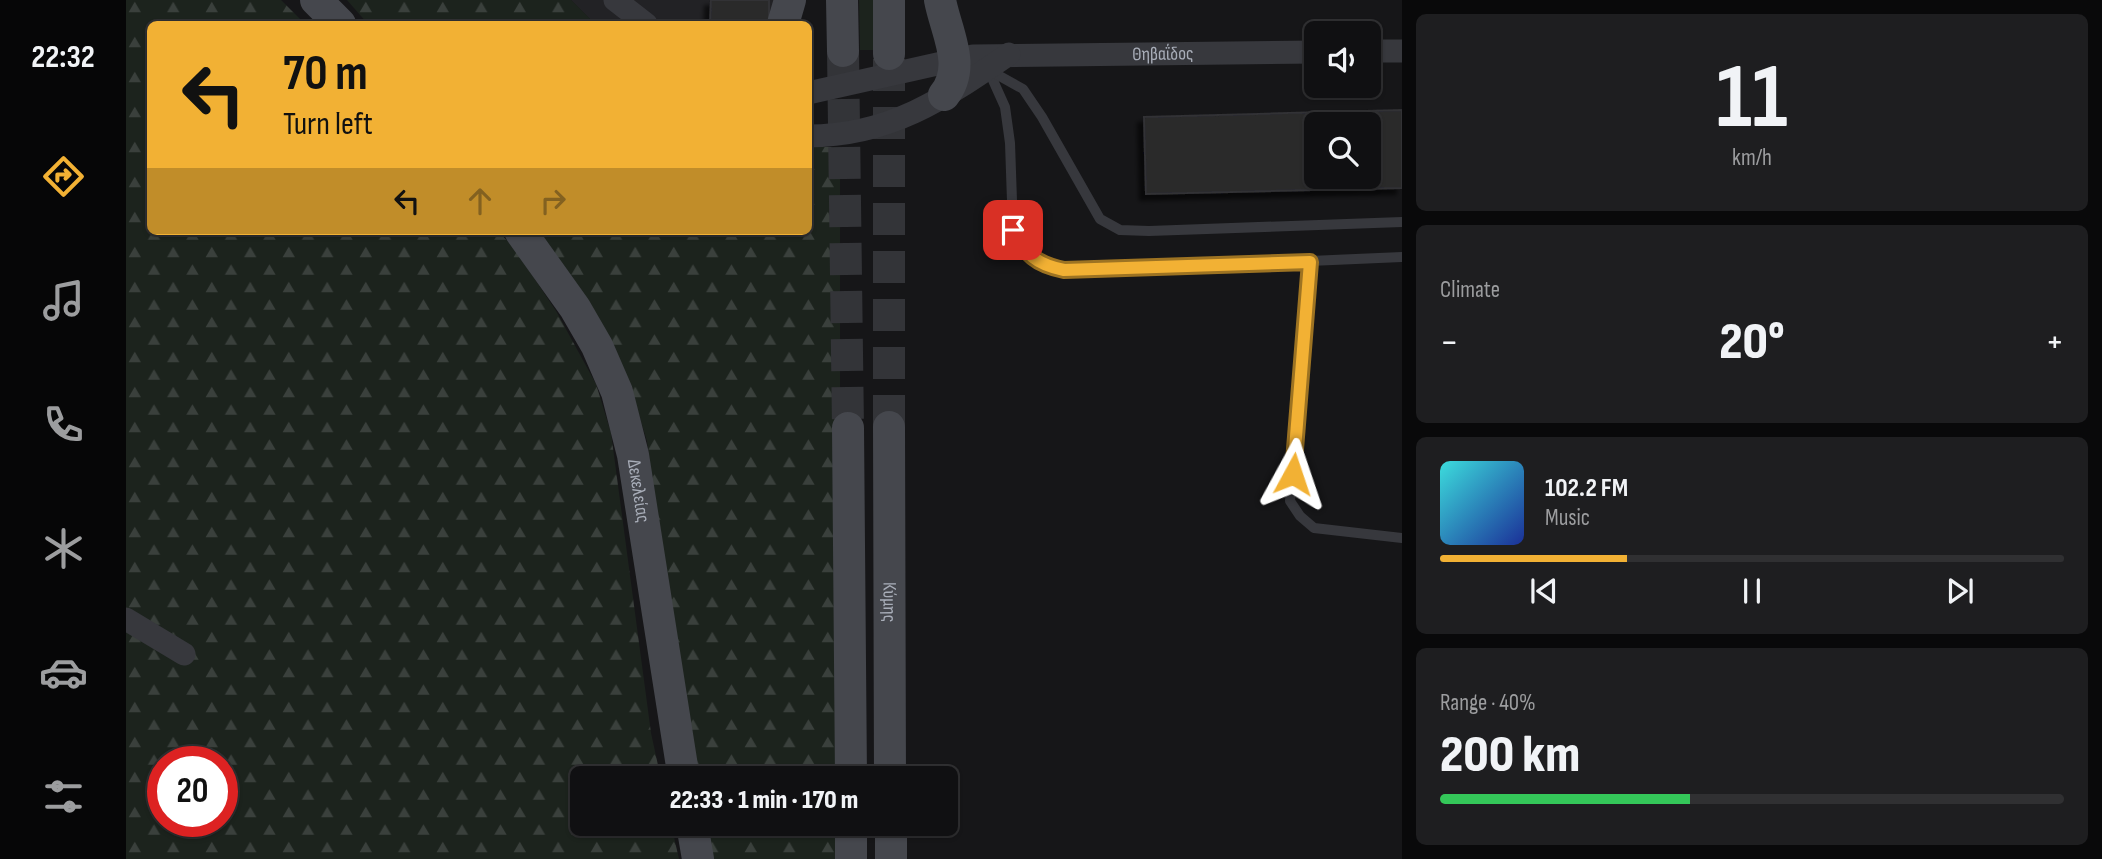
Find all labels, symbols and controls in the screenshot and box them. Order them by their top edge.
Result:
map controls [1304,21,1381,189]
button: sound [1304,21,1381,98]
text: 22:32 [31,38,95,77]
street label: Θηβαΐδος [1132,42,1194,66]
text: 11 [1716,44,1788,153]
text: 70 m [283,45,368,104]
icon: left [168,49,259,140]
text: Turn left [283,105,373,144]
button: search [1304,112,1381,189]
text: km/h [1732,144,1772,172]
icon: directions [39,152,88,201]
icon: left [388,182,426,220]
icon: ahead [461,182,499,220]
icon: right [534,182,572,220]
pin [983,200,1043,260]
icon: arrive [994,211,1032,249]
icon: music [39,276,88,325]
text: Climate [1440,276,1500,304]
text: 20° [1719,311,1785,374]
text: − [1440,320,1459,365]
text: + [2045,320,2064,365]
icon: phone [39,400,88,449]
position arrow [1256,437,1330,511]
street label: Δεκελείας [622,457,655,524]
text: 102.2 FM [1545,473,1628,504]
text: Music [1545,504,1590,532]
icon: climate [39,524,88,573]
icon: previous [1525,572,1563,610]
icon: pause [1733,572,1771,610]
icon: next [1941,572,1979,610]
street label: Κύμης [878,582,901,622]
icon: car [39,648,88,697]
text: Range · 40% [1440,689,1536,717]
text: 200 km [1440,724,1580,787]
speed limit sign: 20 [147,746,238,837]
icon: filters [39,772,88,821]
text: 22:33 · 1 min · 170 m [670,785,858,816]

